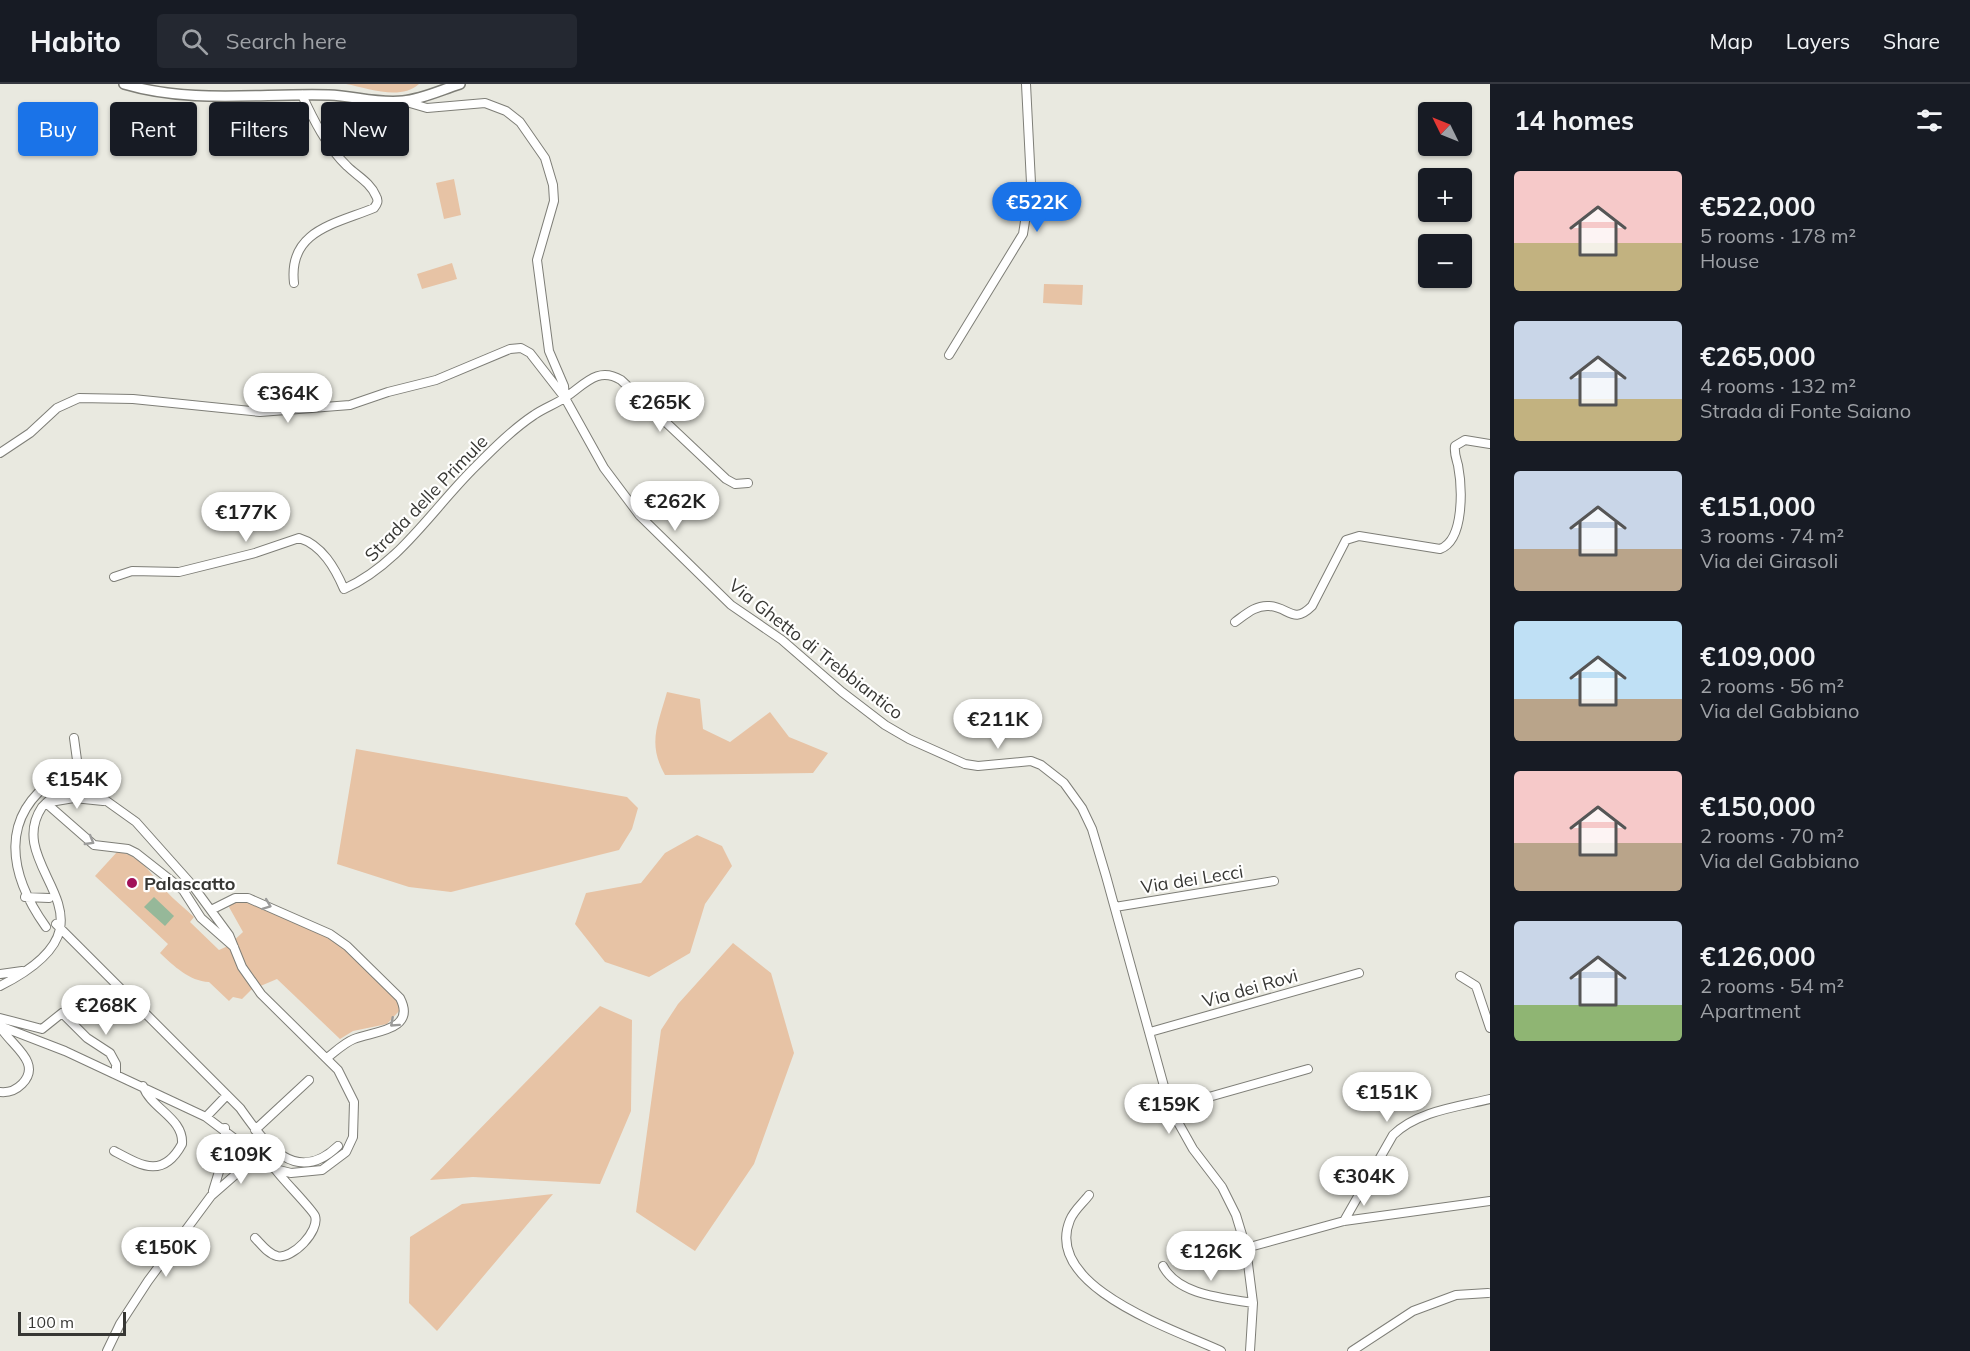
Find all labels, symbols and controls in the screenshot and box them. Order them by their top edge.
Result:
search box [157,14,577,68]
text: Habito [30,24,121,59]
icon: search [178,25,211,58]
text: Search here [226,27,347,55]
text: Map [1710,28,1753,54]
text: Layers [1786,28,1850,54]
text: Share [1883,28,1940,54]
chip: Buy [18,102,98,156]
chip: Rent [110,102,197,156]
chip: Filters [209,102,309,156]
chip: New [321,102,409,156]
north arrow [1418,102,1472,156]
map controls [1418,102,1472,288]
text: 14 homes [1514,104,1634,137]
icon: filters [1913,104,1946,137]
button: + [1418,168,1472,222]
pin: €522K [995,182,1079,233]
text: €522K [1006,189,1068,214]
text: €522,000 [1700,190,1816,223]
icon: home [1562,195,1634,267]
text: 5 rooms · 178 m² [1700,223,1856,248]
button: − [1418,234,1472,288]
text: House [1700,248,1759,273]
text: €265,000 [1700,340,1816,373]
icon: home [1562,345,1634,417]
pin: €364K [246,373,330,424]
text: 4 rooms · 132 m² [1700,373,1856,398]
text: €364K [257,380,319,405]
pin: €265K [618,382,702,433]
text: €265K [629,389,691,414]
text: Strada di Fonte Saiano [1700,398,1911,423]
street label: Strada delle Primule [360,430,492,566]
pin: €262K [633,481,717,532]
text: €262K [644,488,706,513]
text: €151,000 [1700,490,1816,523]
pin: €177K [204,492,288,543]
icon: home [1562,495,1634,567]
text: €177K [215,499,277,524]
text: 3 rooms · 74 m² [1700,523,1844,548]
text: Via dei Girasoli [1700,548,1838,573]
street label: Via Ghetto di Trebbiantico [724,574,908,724]
text: €109,000 [1700,640,1816,673]
icon: home [1562,645,1634,717]
text: 2 rooms · 56 m² [1700,673,1844,698]
text: Via del Gabbiano [1700,698,1859,723]
pin: €211K [956,699,1040,750]
text: €211K [967,706,1029,731]
pin: €154K [35,759,119,810]
text: €154K [46,766,108,791]
text: €150,000 [1700,790,1816,823]
icon: home [1562,795,1634,867]
text: 2 rooms · 70 m² [1700,823,1844,848]
one-way arrow [84,834,94,845]
text: Via del Gabbiano [1700,848,1859,873]
street label: Via dei Lecci [1139,860,1245,898]
place label: Palascatto [144,872,236,895]
marker: Palascatto [125,876,139,890]
one-way arrow [261,898,272,910]
text: €126,000 [1700,940,1816,973]
icon: home [1562,945,1634,1017]
street label: Via dei Rovi [1200,963,1300,1013]
text: 2 rooms · 54 m² [1700,973,1844,998]
pin: €268K [64,985,148,1036]
text: €268K [75,992,137,1017]
text: Apartment [1700,998,1801,1023]
one-way arrow [390,1016,401,1027]
pin: €151K [1345,1072,1429,1123]
text: €151K [1356,1079,1418,1104]
pin: €159K [1127,1084,1211,1135]
text: €159K [1138,1091,1200,1116]
pin: €109K [199,1134,283,1185]
text: €109K [210,1141,272,1166]
pin: €304K [1322,1156,1406,1207]
text: €304K [1333,1163,1395,1188]
pin: €150K [124,1227,208,1278]
pin: €126K [1169,1231,1253,1282]
text: €150K [135,1234,197,1259]
text: €126K [1180,1238,1242,1263]
scale bar [18,1309,126,1336]
text: 100 m [27,1312,74,1332]

